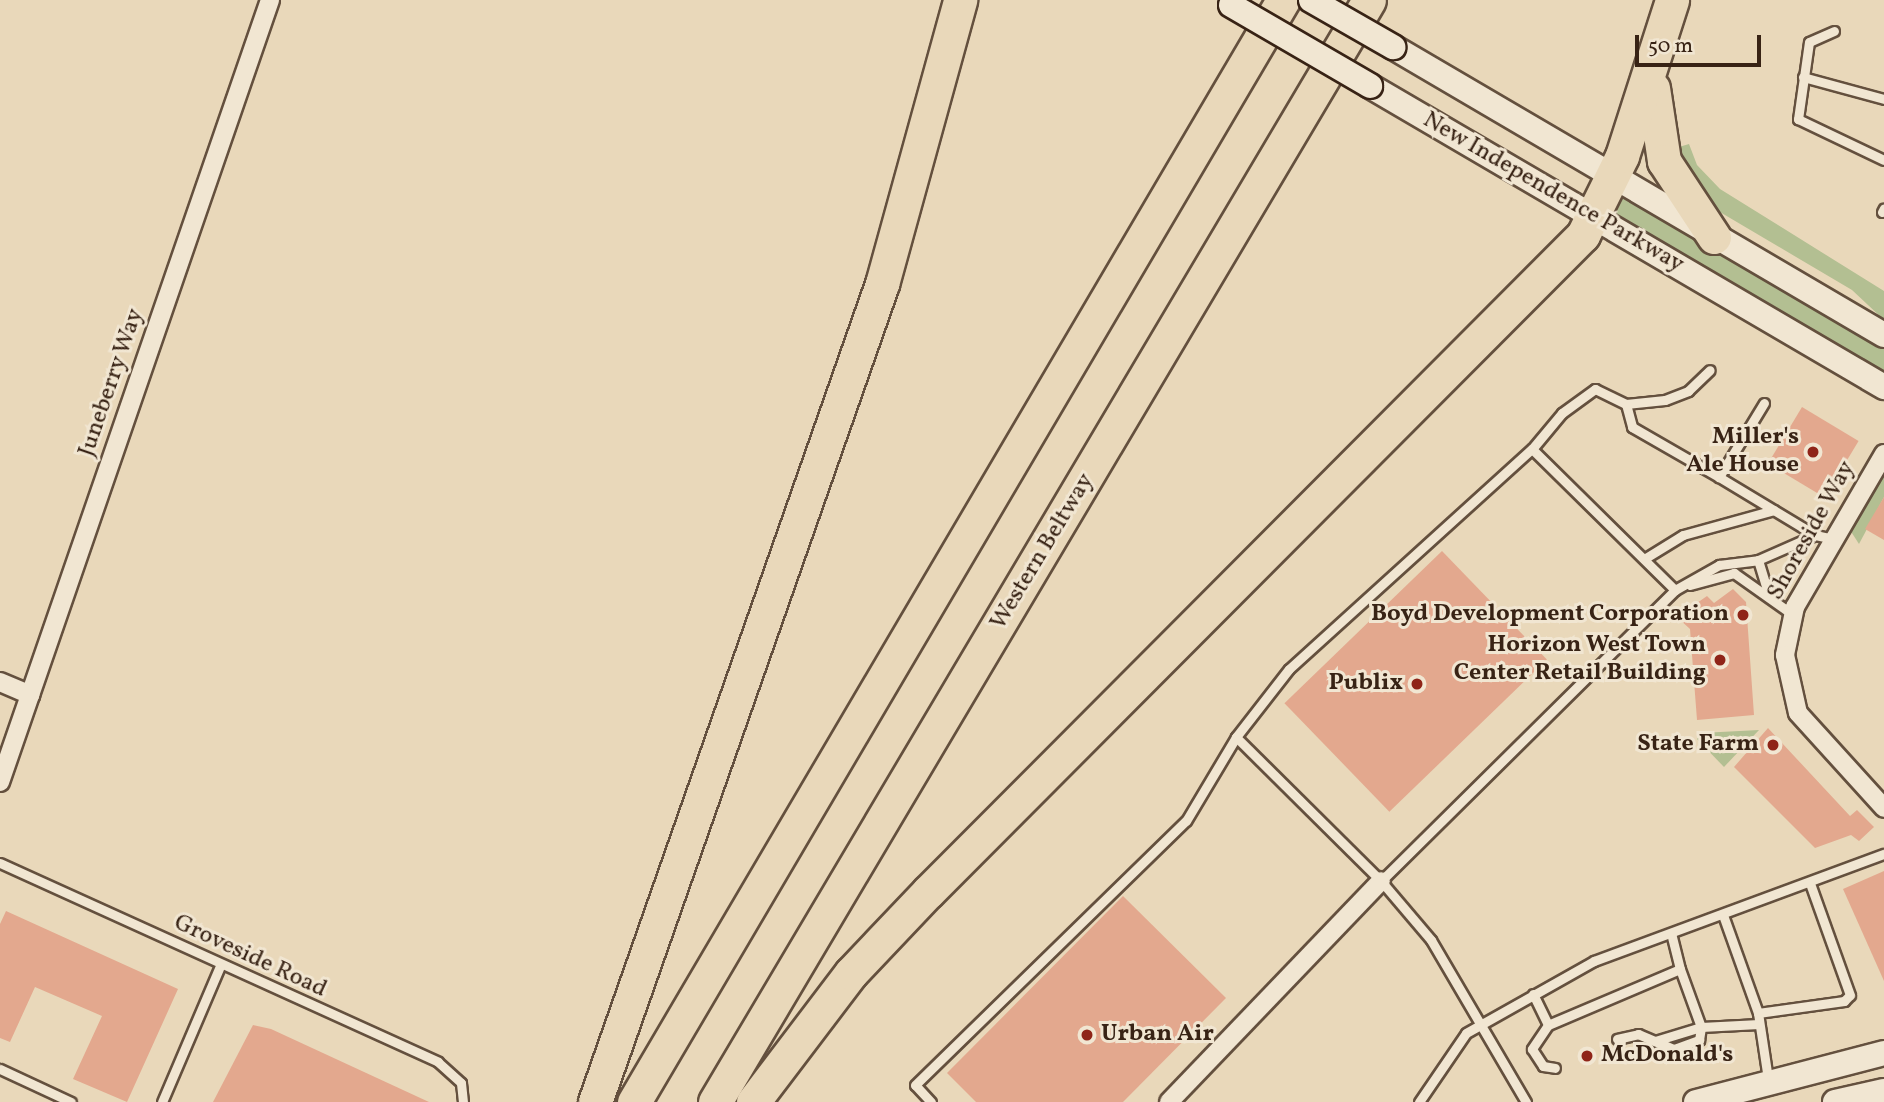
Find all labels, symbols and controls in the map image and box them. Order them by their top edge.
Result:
scale bar [1639,21,1765,65]
text: 50 m [1648,32,1693,61]
street label: New Independence Parkway [1417,106,1689,280]
street label: Juneberry Way [73,304,151,462]
place label: Miller's Ale House [1686,424,1799,480]
marker: Miller's Ale House [1805,444,1821,460]
street label: Shoreside Way [1762,456,1862,606]
street label: Western Beltway [985,469,1101,635]
place label: Boyd Development Corporation [1371,601,1729,629]
marker: Boyd Development Corporation [1735,607,1751,623]
place label: Horizon West Town Center Retail Building [1454,632,1706,688]
marker: Horizon West Town Center Retail Building [1712,652,1728,668]
place label: Publix [1329,670,1403,698]
marker: Publix [1409,676,1425,692]
place label: State Farm [1637,731,1759,759]
marker: State Farm [1765,737,1781,753]
street label: Groveside Road [169,909,331,1005]
place label: Urban Air [1101,1021,1214,1049]
marker: Urban Air [1079,1027,1095,1043]
place label: McDonald's [1601,1042,1733,1070]
marker: McDonald's [1579,1048,1595,1064]

